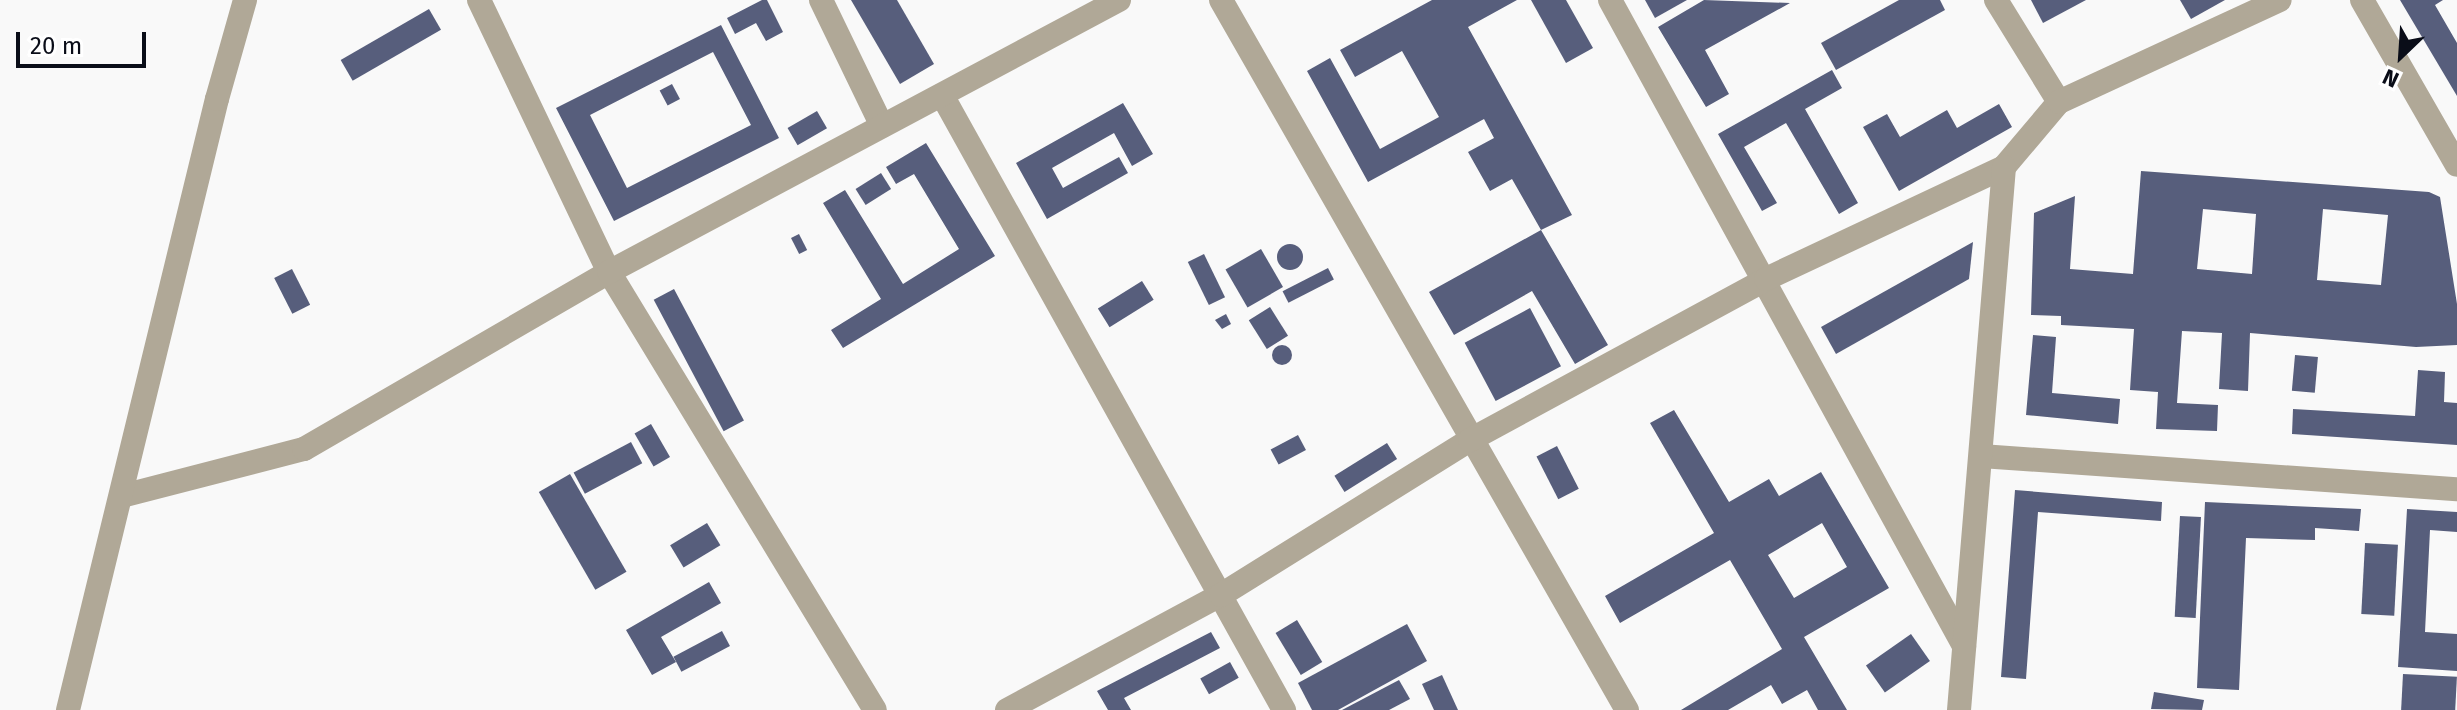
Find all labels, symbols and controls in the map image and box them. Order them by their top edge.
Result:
scale bar [20,16,150,66]
north arrow [2361,16,2441,96]
text: 20 m [30,32,82,60]
text: N [2378,63,2403,94]

